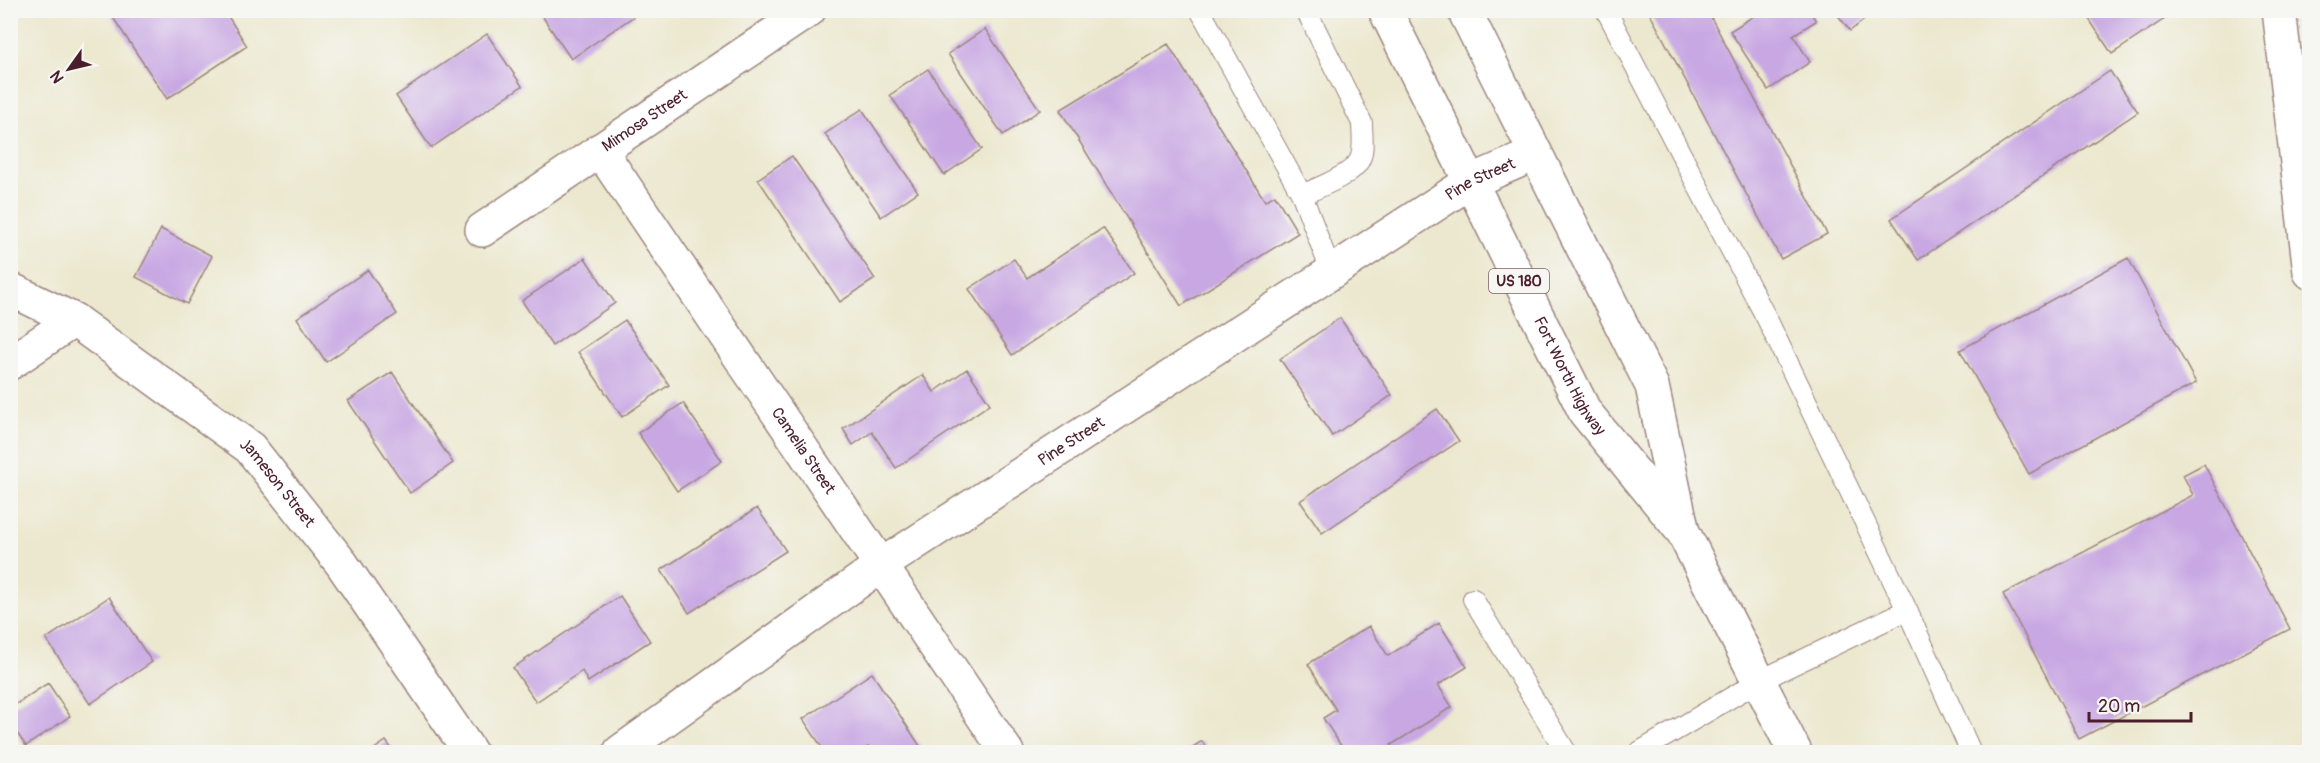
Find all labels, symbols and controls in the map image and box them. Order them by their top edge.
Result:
north arrow [39,39,99,99]
text: N [46,67,69,87]
street label: Mimosa Street [598,85,691,156]
street label: Pine Street [1442,154,1519,205]
road number: US 180 [1489,269,1549,293]
street label: Fort Worth Highway [1529,313,1610,440]
street label: Camelia Street [767,404,840,498]
street label: Pine Street [1034,412,1109,470]
street label: Jameson Street [236,434,319,532]
scale bar [2089,685,2191,723]
text: 20 m [2098,695,2140,718]

